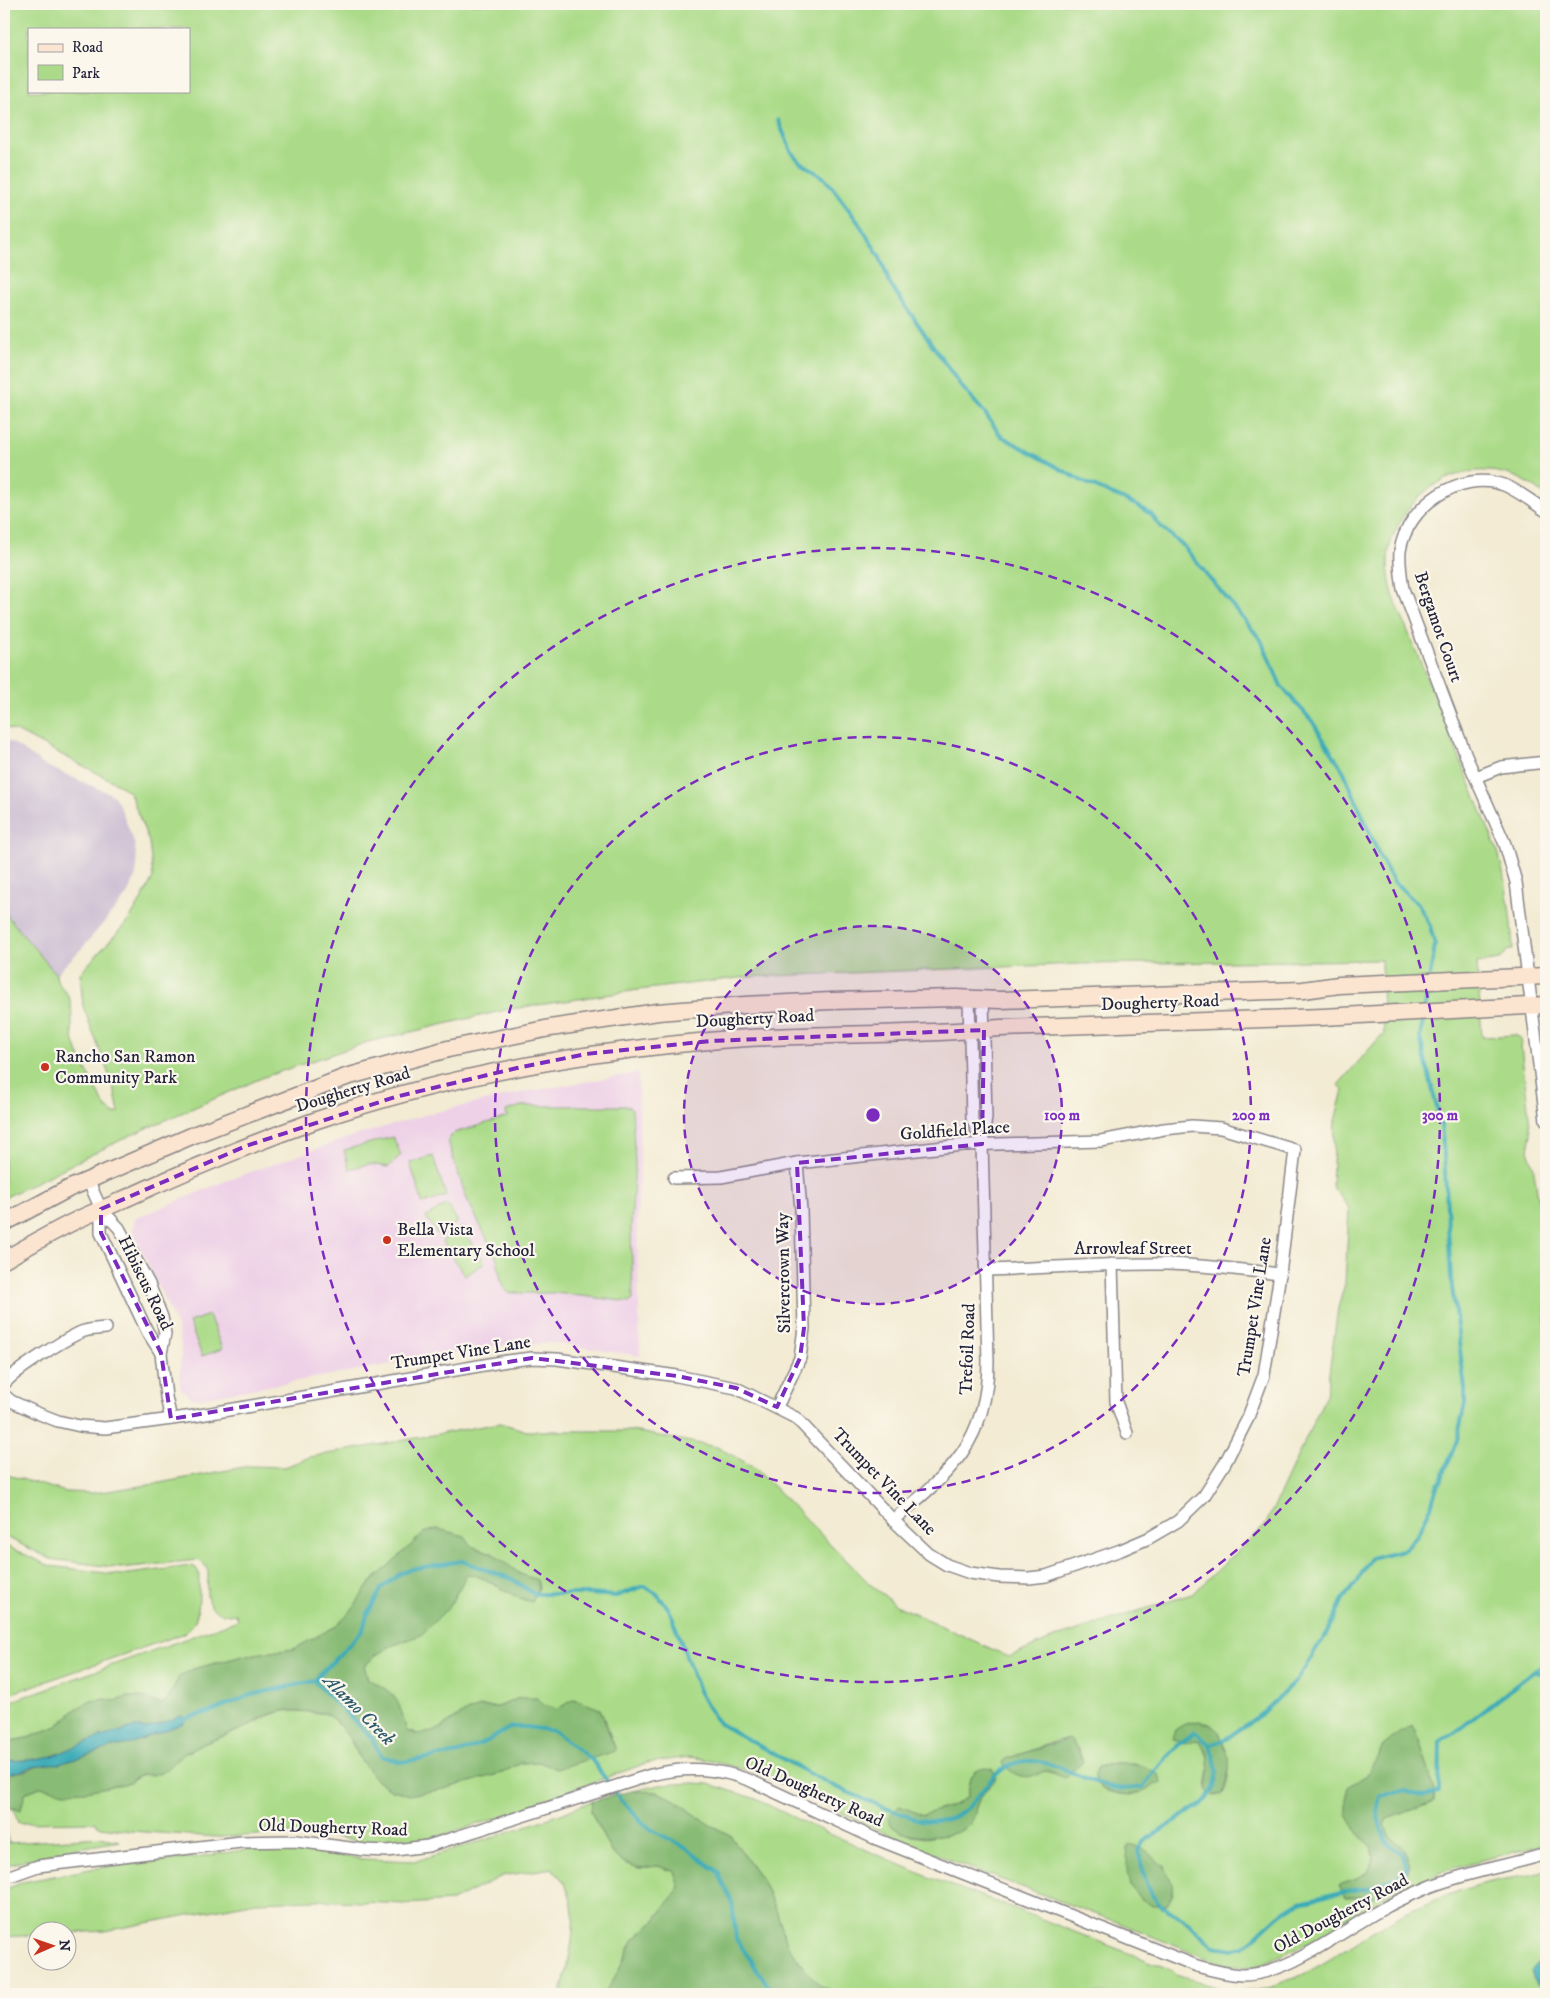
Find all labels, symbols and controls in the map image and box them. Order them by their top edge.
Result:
legend [28,28,190,92]
text: Road [72,38,104,57]
text: Park [72,64,101,83]
street label: Bergamot Court [1409,569,1467,685]
street label: Dougherty Road [1100,990,1220,1016]
street label: Dougherty Road [695,1005,815,1033]
place label: Rancho San Ramon Community Park [55,1046,196,1089]
marker: Rancho San Ramon Community Park [39,1061,51,1073]
street label: Dougherty Road [293,1062,413,1118]
centre of rings [864,1106,882,1124]
text: 100 m [1044,1106,1081,1125]
text: 200 m [1232,1106,1271,1125]
text: 300 m [1422,1106,1459,1125]
street label: Goldfield Place [899,1116,1011,1146]
street label: Silvercrown Way [772,1212,796,1334]
place label: Bella Vista Elementary School [397,1219,535,1262]
street label: Hibiscus Road [113,1232,177,1334]
marker: Bella Vista Elementary School [381,1234,393,1246]
street label: Trumpet Vine Lane [1233,1236,1277,1378]
street label: Arrowleaf Street [1074,1238,1192,1260]
street label: Trefoil Road [955,1303,981,1395]
street label: Trumpet Vine Lane [390,1331,532,1375]
street label: Trumpet Vine Lane [827,1424,941,1540]
water label: Alamo Creek [317,1668,400,1751]
street label: Old Dougherty Road [741,1752,887,1832]
street label: Old Dougherty Road [258,1814,408,1842]
street label: Old Dougherty Road [1270,1869,1412,1959]
north arrow [28,1920,78,1970]
text: N [55,1940,73,1952]

